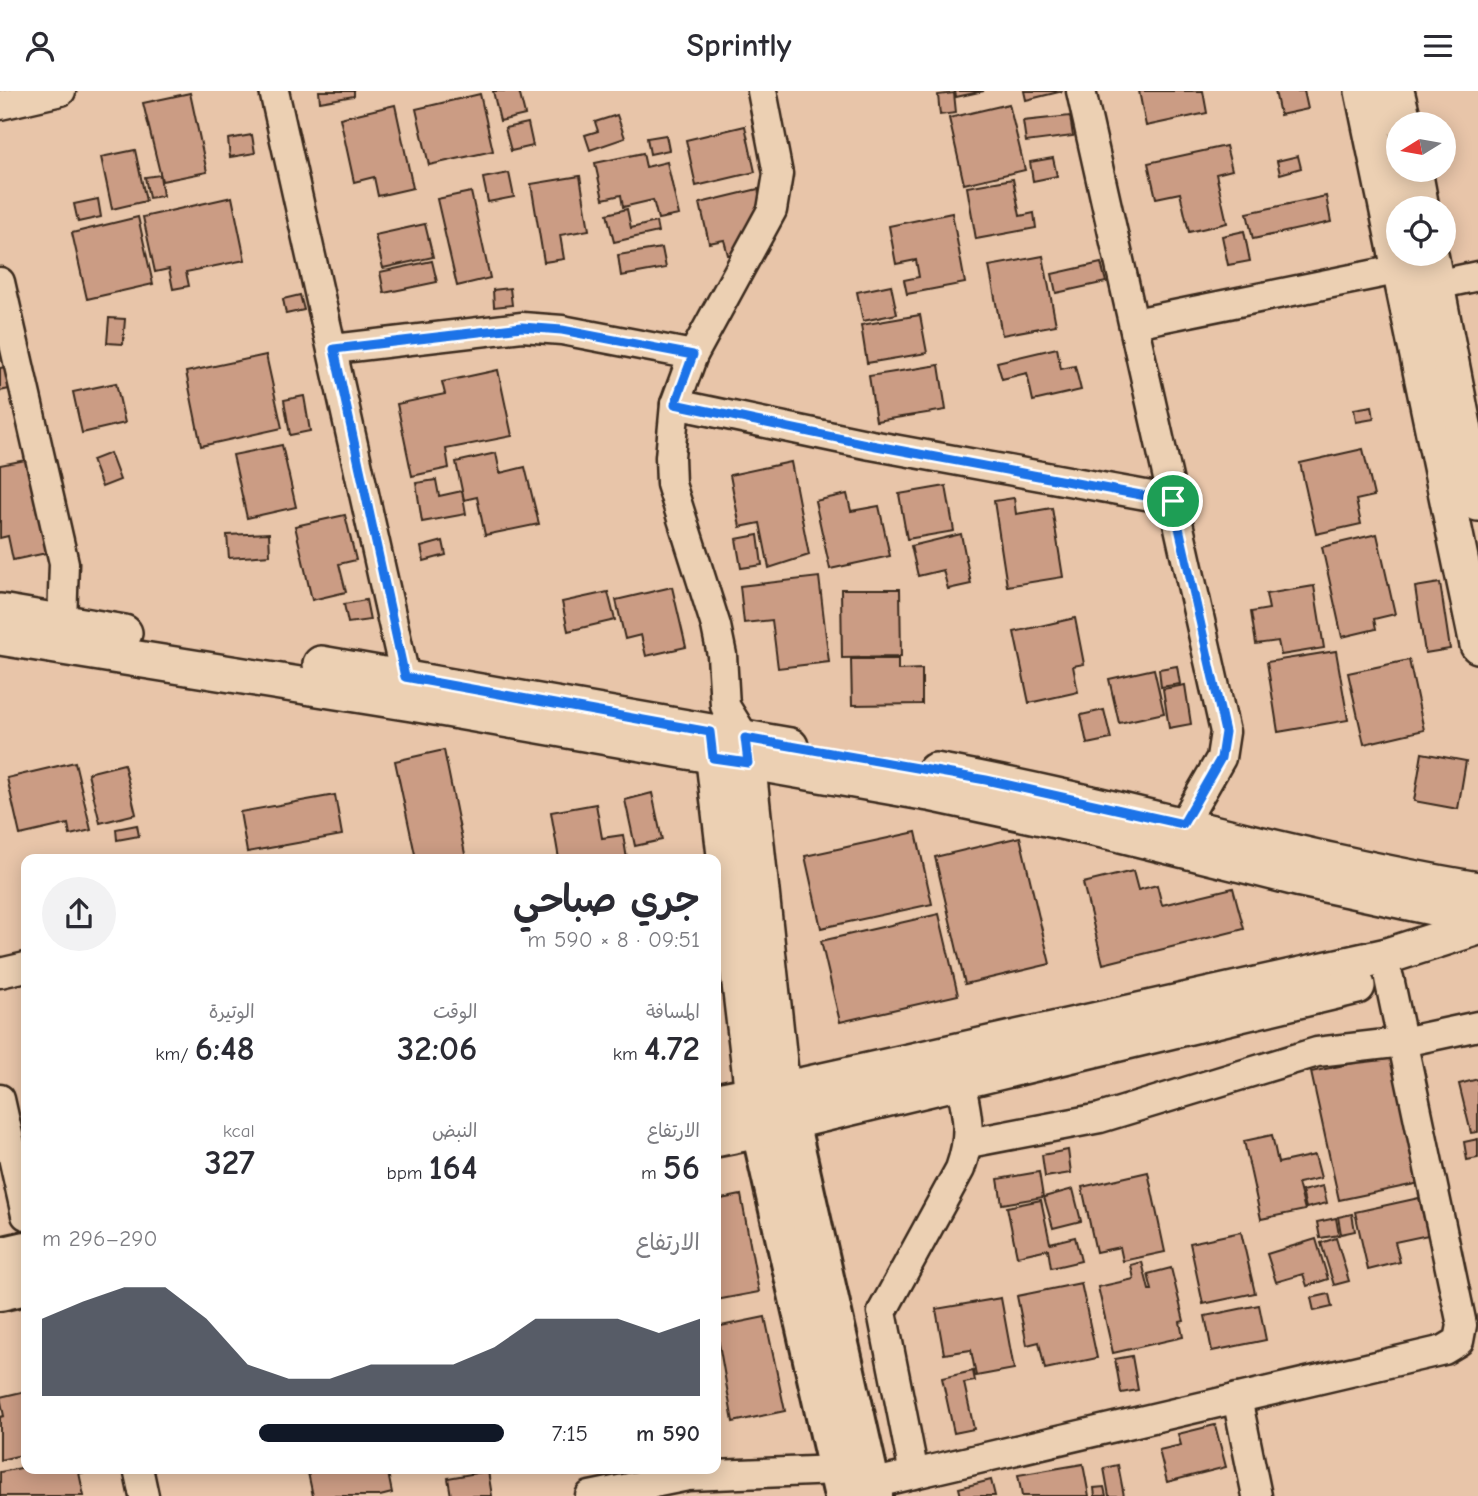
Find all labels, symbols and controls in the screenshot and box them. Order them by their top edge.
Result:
icon: person [21,27,59,65]
text: Sprintly [687,27,791,64]
icon: menu [1419,27,1457,65]
north arrow [1386,112,1456,182]
map controls [1386,112,1456,266]
button: locate [1386,196,1456,266]
pin [1143,471,1203,531]
icon: arrive [1154,482,1192,520]
button: share [42,877,116,951]
text: جري صباحي [513,878,700,922]
text: 09:51 · 8 × 590 m [527,926,700,953]
text: الوتيرة [209,1001,255,1023]
text: الوقت [433,1001,477,1023]
text: المسافة [646,1001,700,1023]
text: 6:48 [195,1028,255,1069]
text: 32:06 [397,1028,477,1069]
text: 4.72 [644,1028,700,1069]
text: /km [155,1043,195,1065]
text: km [613,1043,644,1065]
text: kcal [223,1120,255,1142]
text: النبض [432,1120,477,1142]
text: الارتفاع [647,1120,700,1142]
text: 327 [205,1142,255,1183]
text: 164 [429,1147,477,1188]
text: 56 [663,1147,700,1188]
text: bpm [387,1162,429,1184]
text: m [641,1162,663,1184]
text: 290–296 m [42,1225,158,1252]
text: الارتفاع [636,1229,700,1256]
text: 7:15 [551,1420,588,1447]
text: 590 m [636,1420,700,1447]

